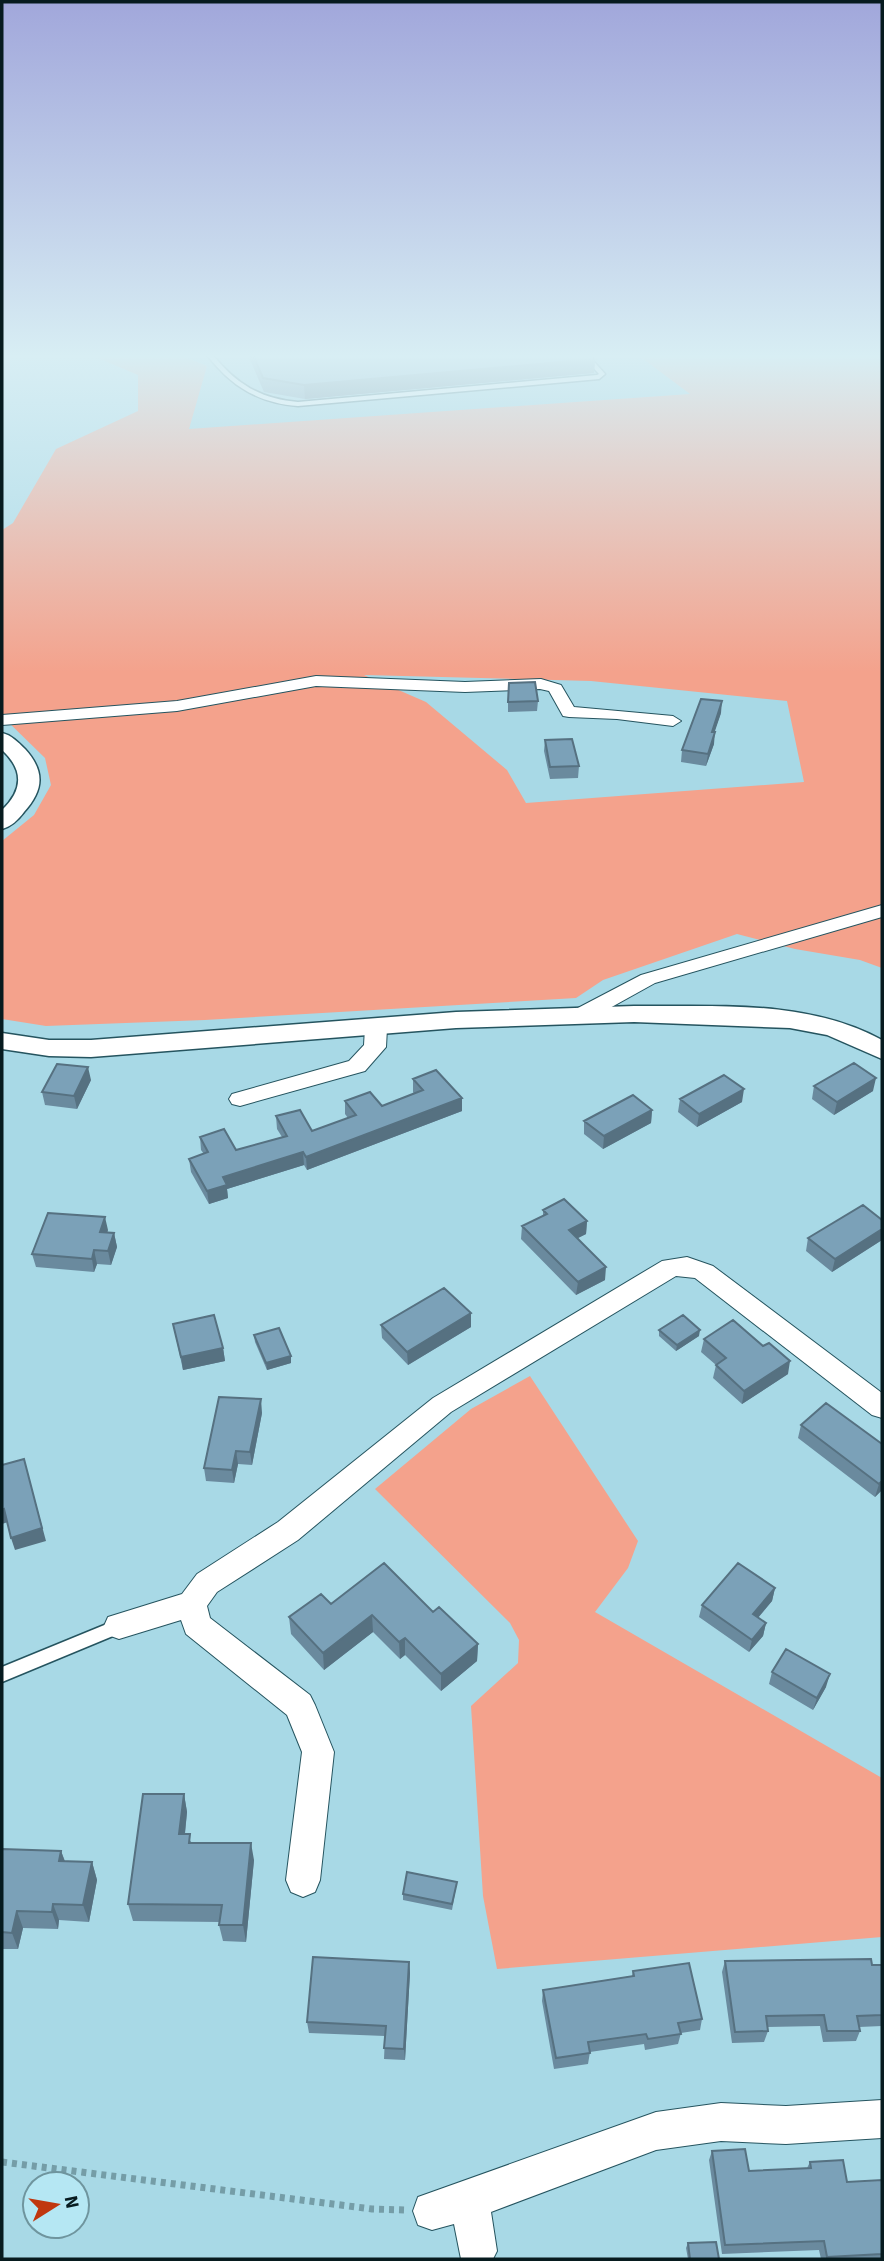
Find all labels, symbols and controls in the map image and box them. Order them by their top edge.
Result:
north arrow [21,2170,91,2240]
text: N [57,2193,86,2211]

